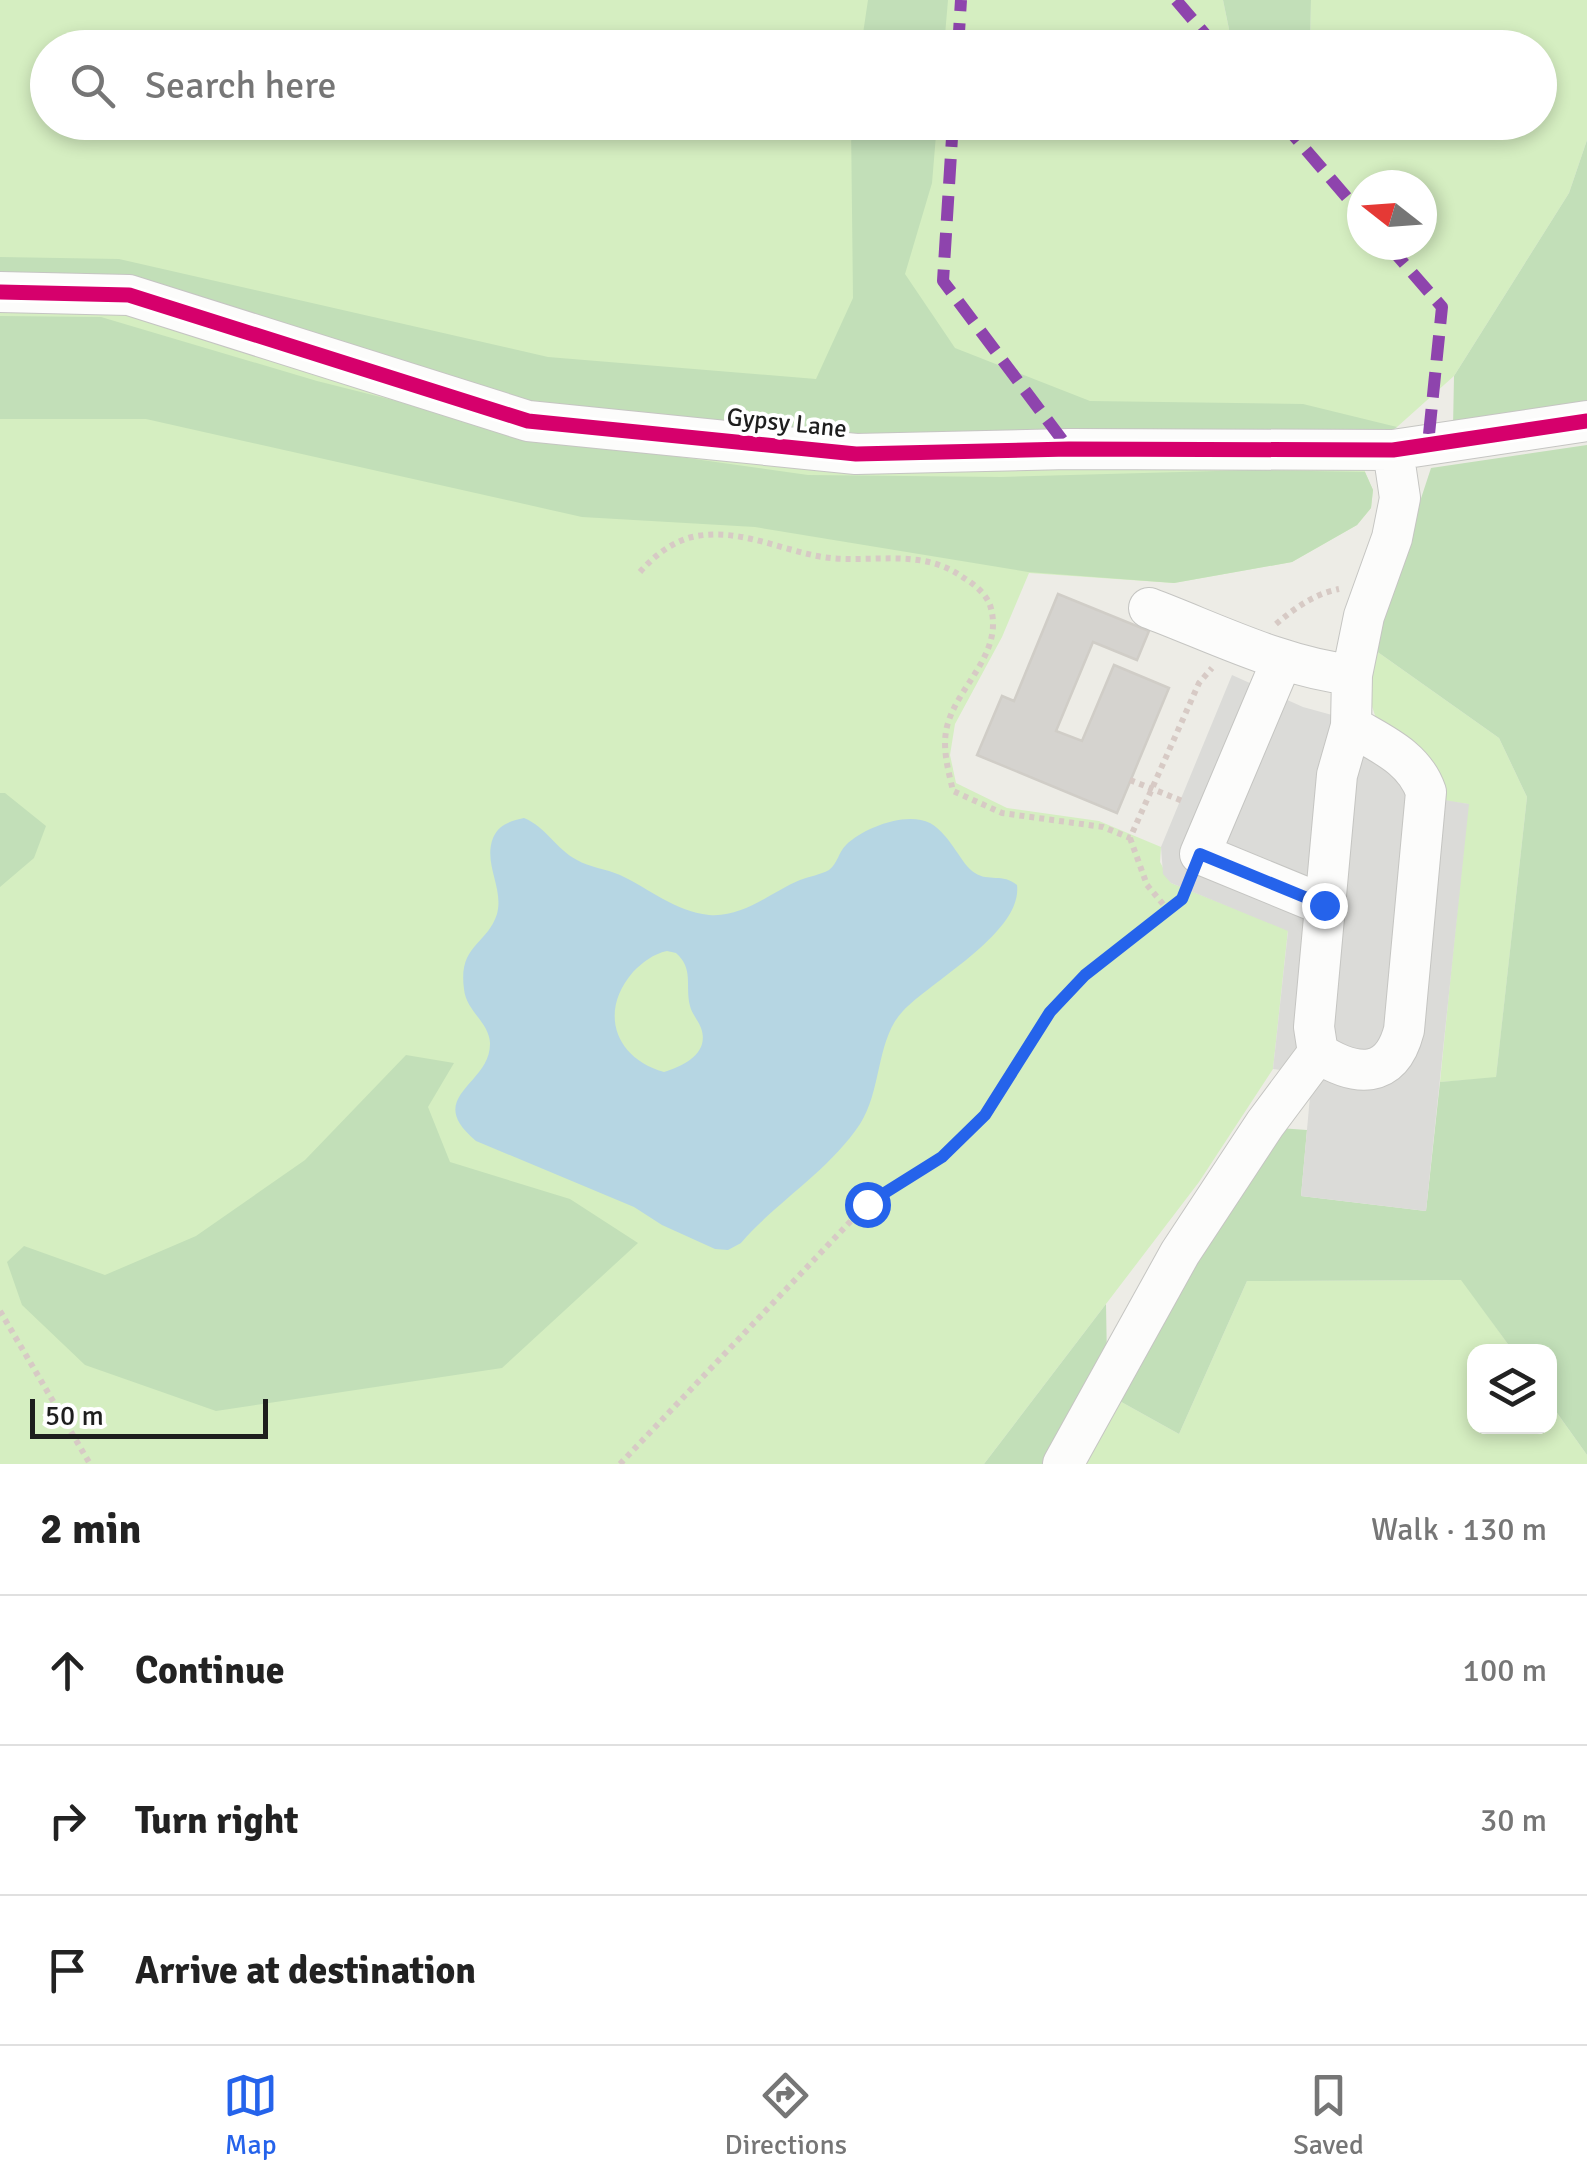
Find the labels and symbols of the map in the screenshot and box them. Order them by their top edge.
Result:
north arrow [1347,170,1437,260]
street label: Gypsy Lane [725,401,849,444]
route end [1302,883,1348,929]
route start [845,1182,891,1228]
scale bar [30,1394,268,1438]

